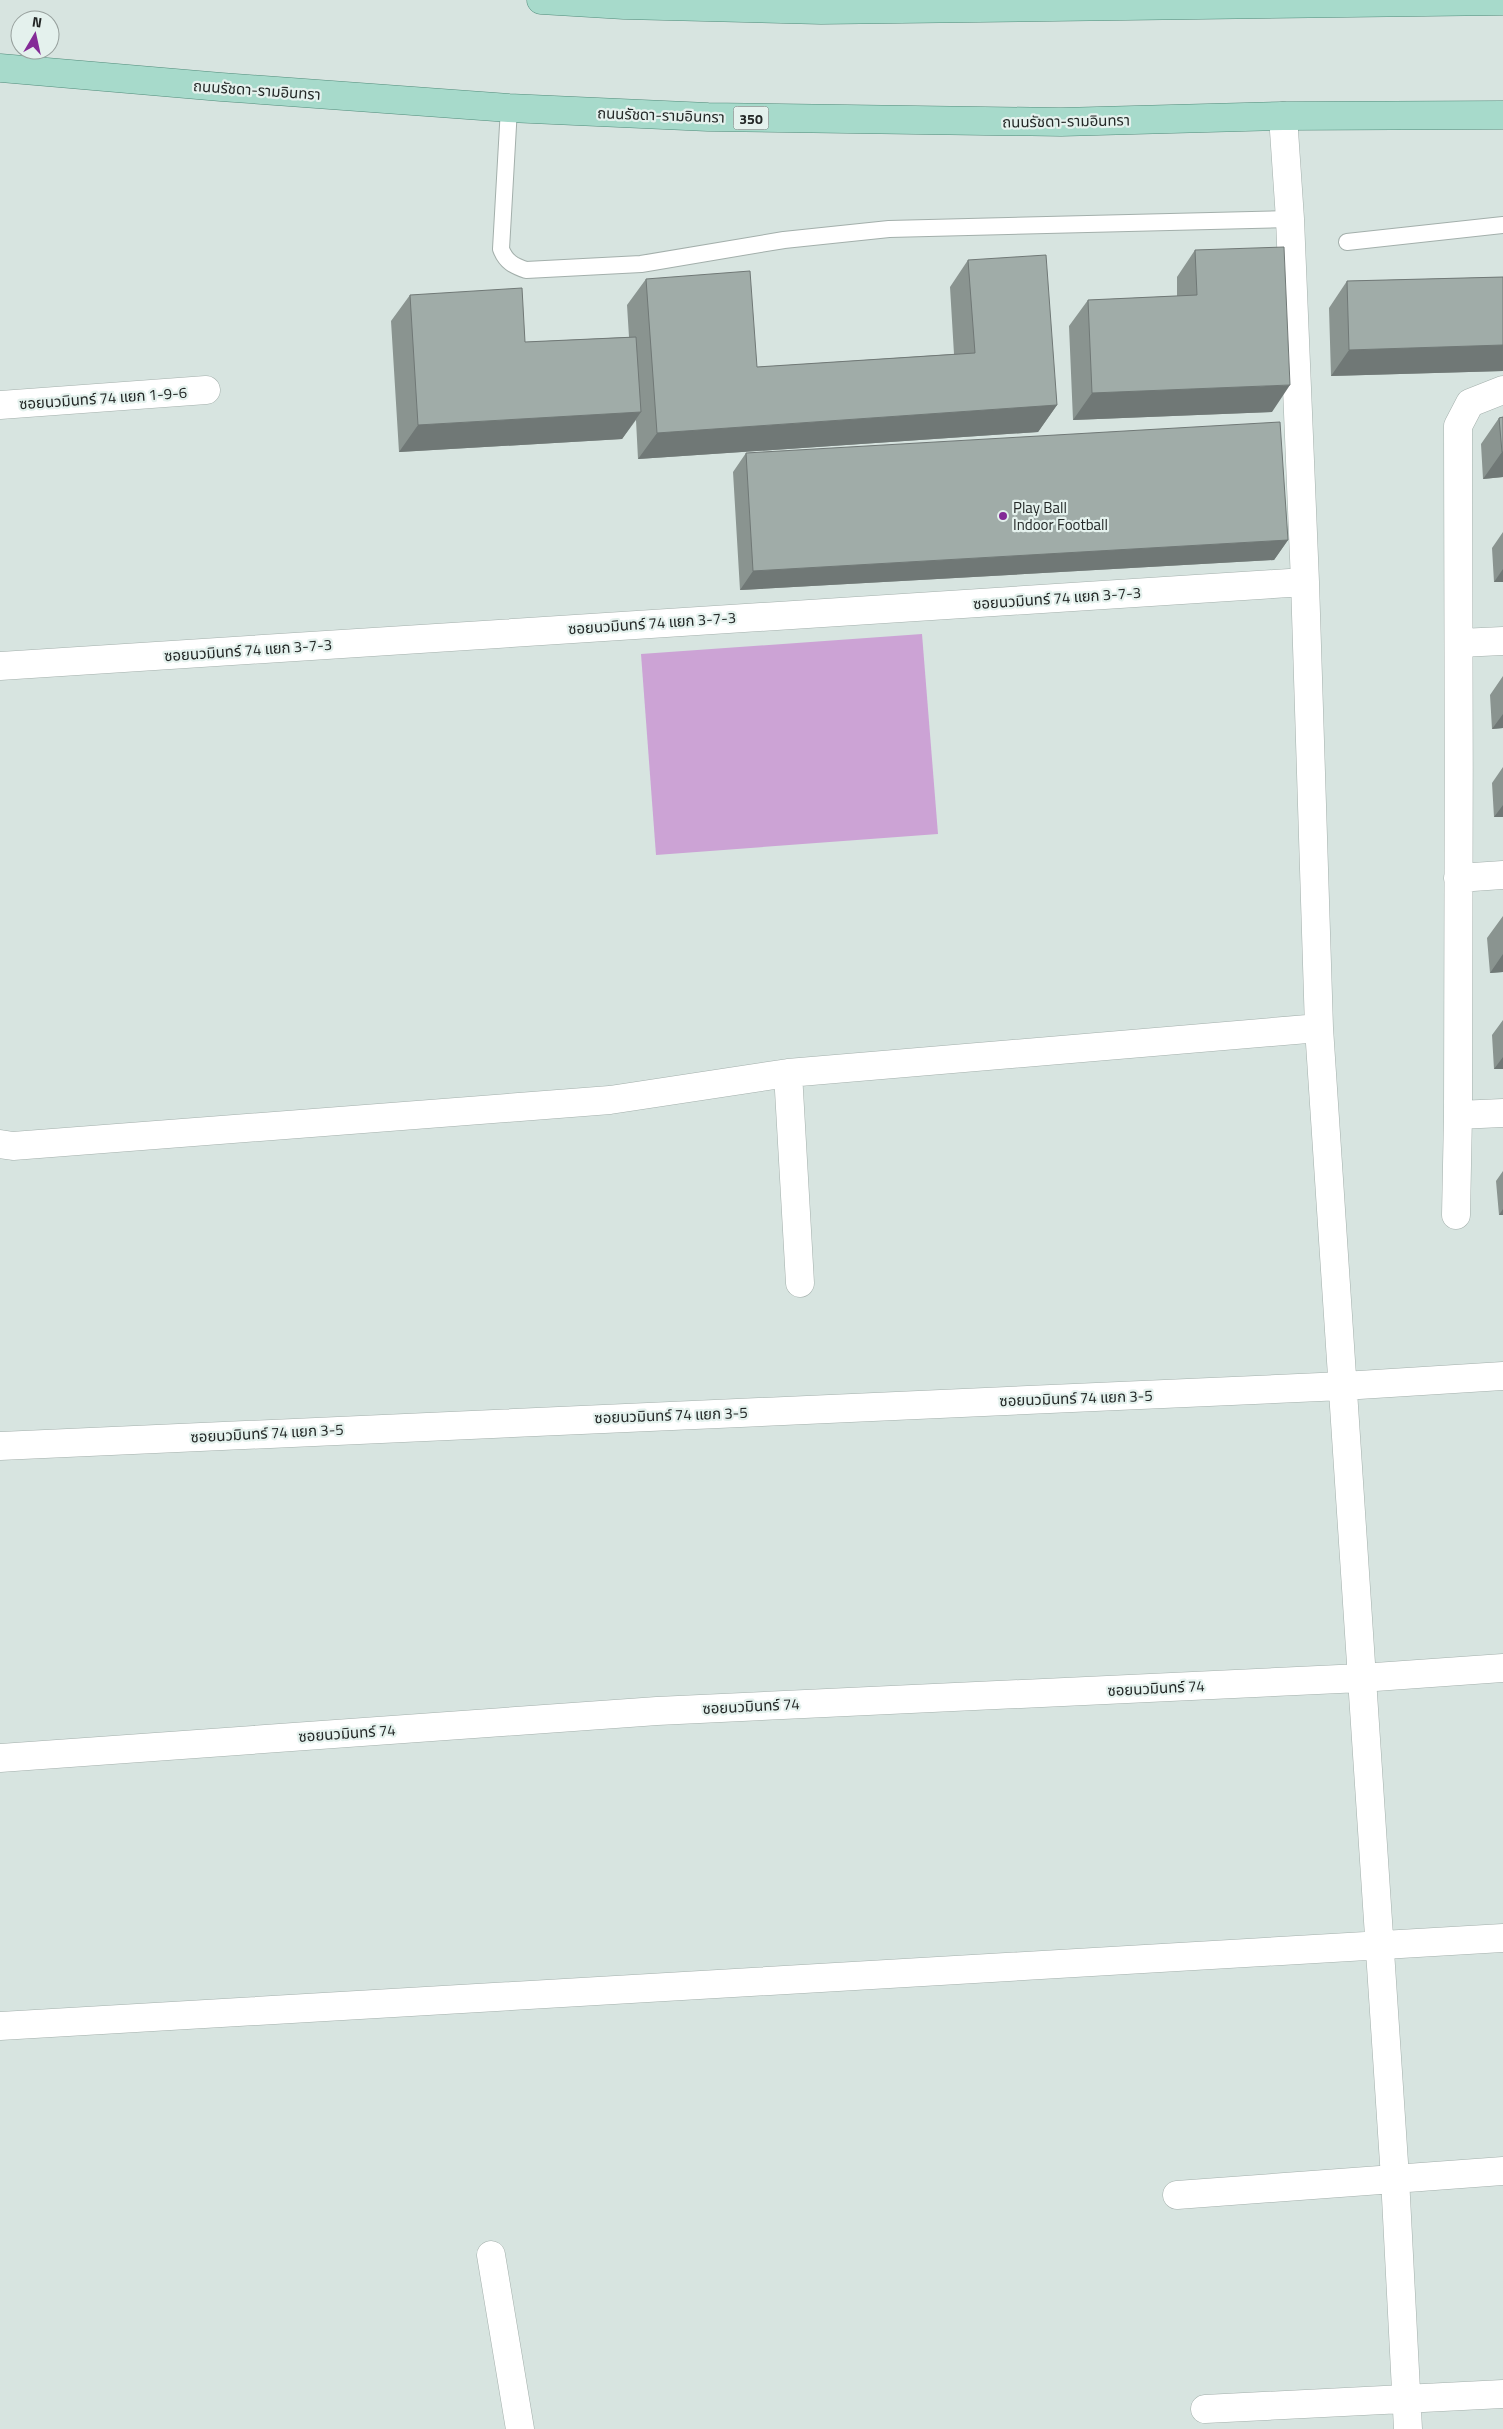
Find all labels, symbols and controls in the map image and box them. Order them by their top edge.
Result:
north arrow [10,10,60,60]
text: N [31,11,44,33]
street label: ถนนรัชดา-รามอินทรา [192,74,322,106]
street label: ถนนรัชดา-รามอินทรา [597,101,725,129]
road number: 350 [734,106,768,130]
street label: ถนนรัชดา-รามอินทรา [1002,108,1130,134]
street label: ซอยนวมินทร์ 74 แยก 1-9-6 [18,381,188,415]
place label: Play Ball Indoor Football [1013,496,1108,536]
marker: Play Ball Indoor Football [997,510,1009,522]
street label: ซอยนวมินทร์ 74 แยก 3-7-3 [972,581,1142,615]
street label: ซอยนวมินทร์ 74 แยก 3-7-3 [567,606,737,640]
street label: ซอยนวมินทร์ 74 แยก 3-7-3 [163,633,333,667]
street label: ซอยนวมินทร์ 74 แยก 3-5 [999,1384,1153,1412]
street label: ซอยนวมินทร์ 74 แยก 3-5 [594,1401,748,1429]
street label: ซอยนวมินทร์ 74 แยก 3-5 [190,1418,344,1448]
street label: ซอยนวมินทร์ 74 [1107,1674,1205,1702]
street label: ซอยนวมินทร์ 74 [702,1692,800,1720]
street label: ซอยนวมินทร์ 74 [298,1718,396,1748]

